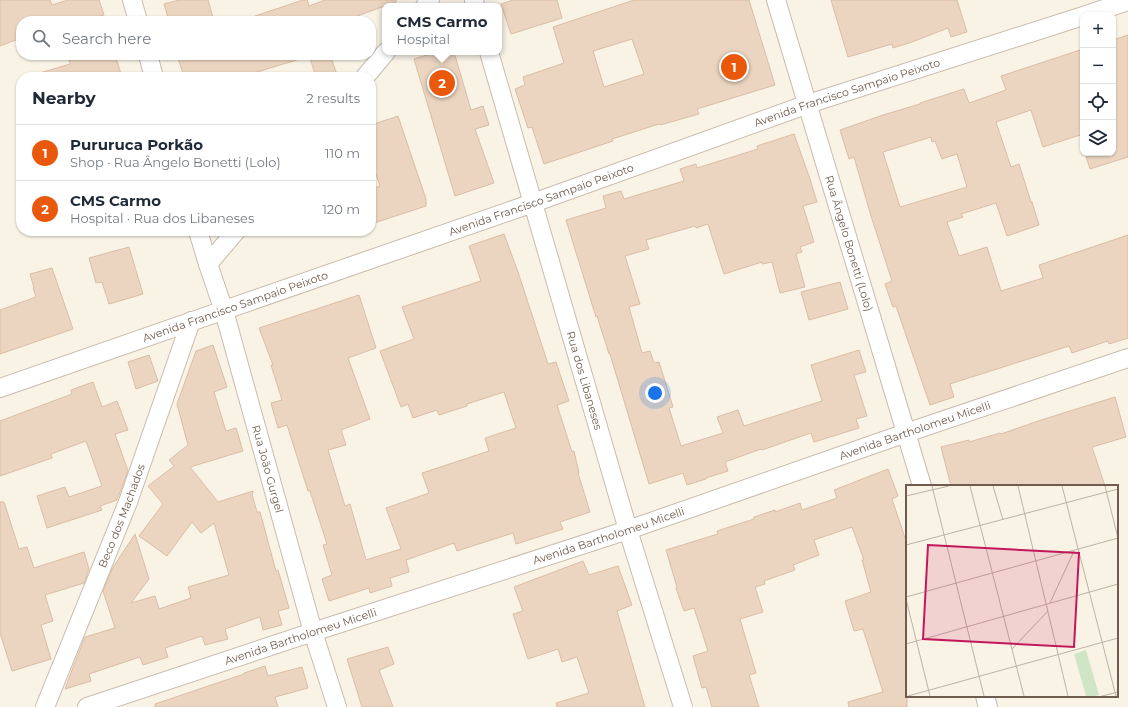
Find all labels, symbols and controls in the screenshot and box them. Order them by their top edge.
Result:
popup [382,3,502,55]
text: CMS Carmo [396,12,488,31]
map controls [1080,12,1116,156]
button: + [1080,12,1116,48]
search box [16,16,376,60]
icon: search [30,27,52,49]
text: Search here [62,29,151,48]
text: Hospital [396,31,450,47]
button: − [1080,48,1116,84]
pin: 1 [721,52,747,82]
street label: Avenida Francisco Sampaio Peixoto [752,55,942,130]
pin: 2 [429,68,455,98]
button: locate [1080,84,1116,120]
text: Nearby [32,88,96,108]
text: 2 results [306,90,360,106]
button: layers [1080,120,1116,156]
text: Pururuca Porkão [70,135,203,154]
text: 1 [42,145,48,161]
text: 110 m [325,145,360,161]
text: Shop · Rua Ângelo Bonetti (Lolo) [70,154,281,170]
street label: Avenida Francisco Sampaio Peixoto [447,160,636,239]
street label: Rua Ângelo Bonetti (Lolo) [822,174,876,313]
text: CMS Carmo [70,191,161,210]
text: 2 [41,201,49,217]
text: 120 m [322,201,360,217]
text: Hospital · Rua dos Libaneses [70,210,254,226]
street label: Avenida Francisco Sampaio Peixoto [141,268,330,345]
street label: Rua dos Libaneses [563,329,606,432]
your location [645,383,665,403]
street label: Avenida Bartholomeu Micelli [837,398,993,463]
street label: Rua João Gurgel [249,423,287,515]
street label: Beco dos Machados [95,461,148,570]
inset map [906,485,1118,697]
street label: Avenida Bartholomeu Micelli [531,504,686,567]
street label: Avenida Bartholomeu Micelli [223,605,378,668]

